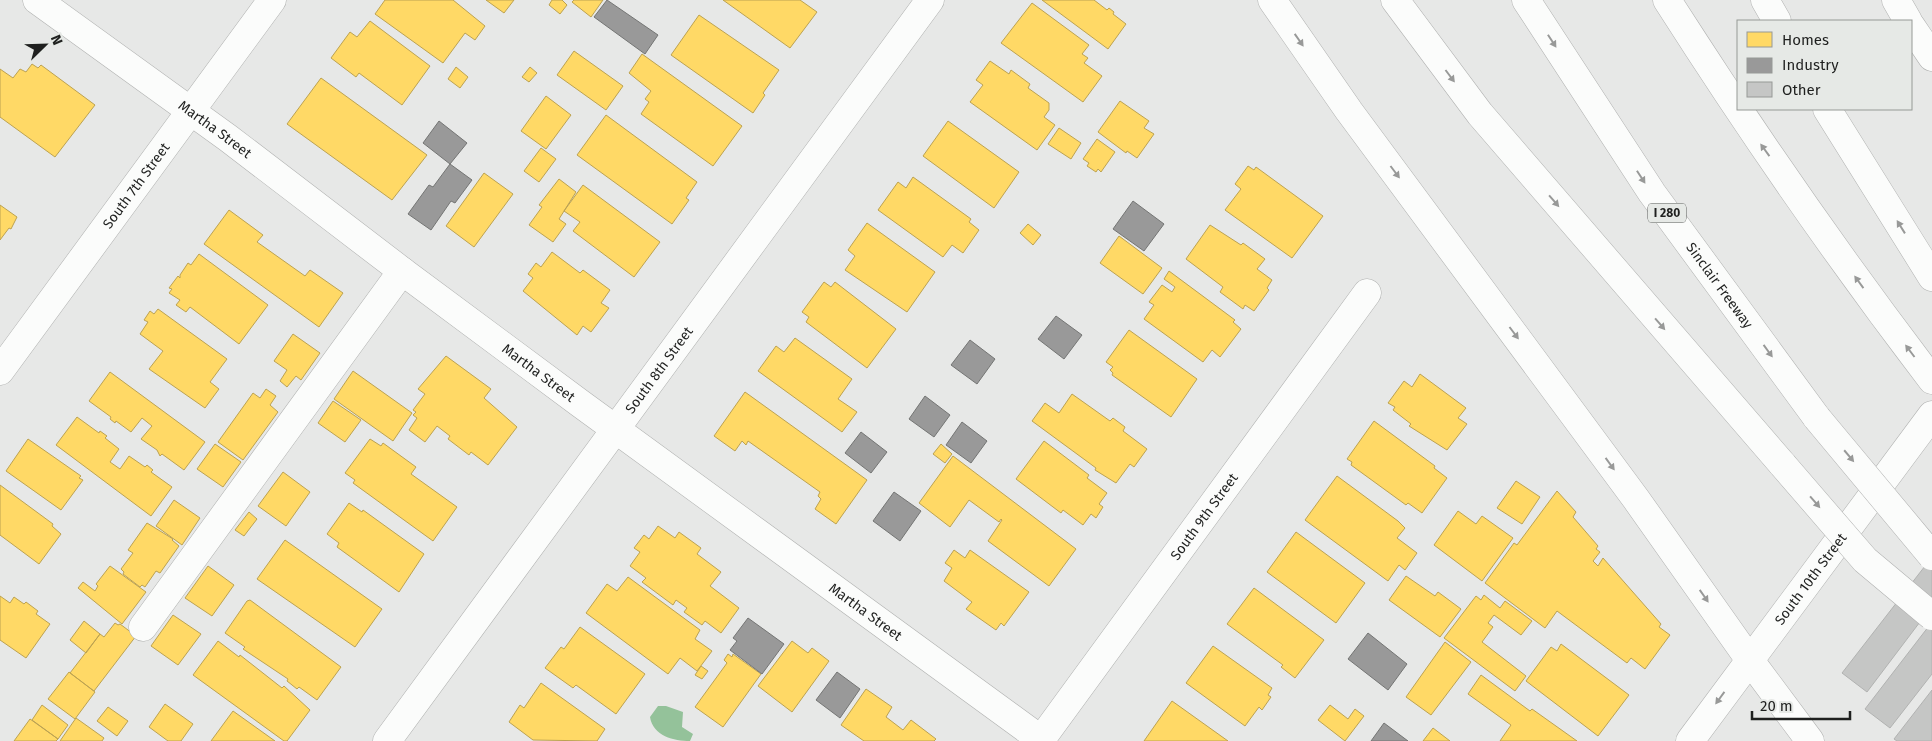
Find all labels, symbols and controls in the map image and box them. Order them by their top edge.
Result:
north arrow [20,20,70,70]
legend [1737,20,1912,110]
text: Homes [1782,31,1829,49]
text: N [47,33,66,48]
one-way arrow [1294,34,1304,47]
one-way arrow [1547,34,1557,48]
text: Industry [1782,56,1839,74]
one-way arrow [1445,69,1456,82]
text: Other [1782,81,1821,99]
street label: Martha Street [175,97,256,162]
street label: South 7th Street [99,139,174,232]
one-way arrow [1760,143,1770,156]
one-way arrow [1389,165,1400,178]
one-way arrow [1637,170,1646,183]
one-way arrow [1548,194,1560,206]
road number: I 280 [1648,204,1686,222]
one-way arrow [1896,220,1905,233]
street label: Sinclair Freeway [1683,239,1757,332]
one-way arrow [1854,275,1864,289]
one-way arrow [1655,317,1666,330]
street label: South 8th Street [621,322,697,417]
one-way arrow [1509,326,1519,340]
street label: Martha Street [499,340,579,406]
one-way arrow [1763,344,1773,358]
one-way arrow [1904,345,1915,358]
one-way arrow [1843,449,1854,462]
one-way arrow [1605,457,1615,471]
street label: South 9th Street [1167,469,1242,563]
one-way arrow [1809,496,1820,508]
street label: South 10th Street [1771,529,1851,628]
street label: Martha Street [826,579,906,645]
one-way arrow [1699,589,1709,603]
scale bar [1752,688,1850,720]
one-way arrow [1715,692,1725,705]
text: 20 m [1760,697,1793,715]

